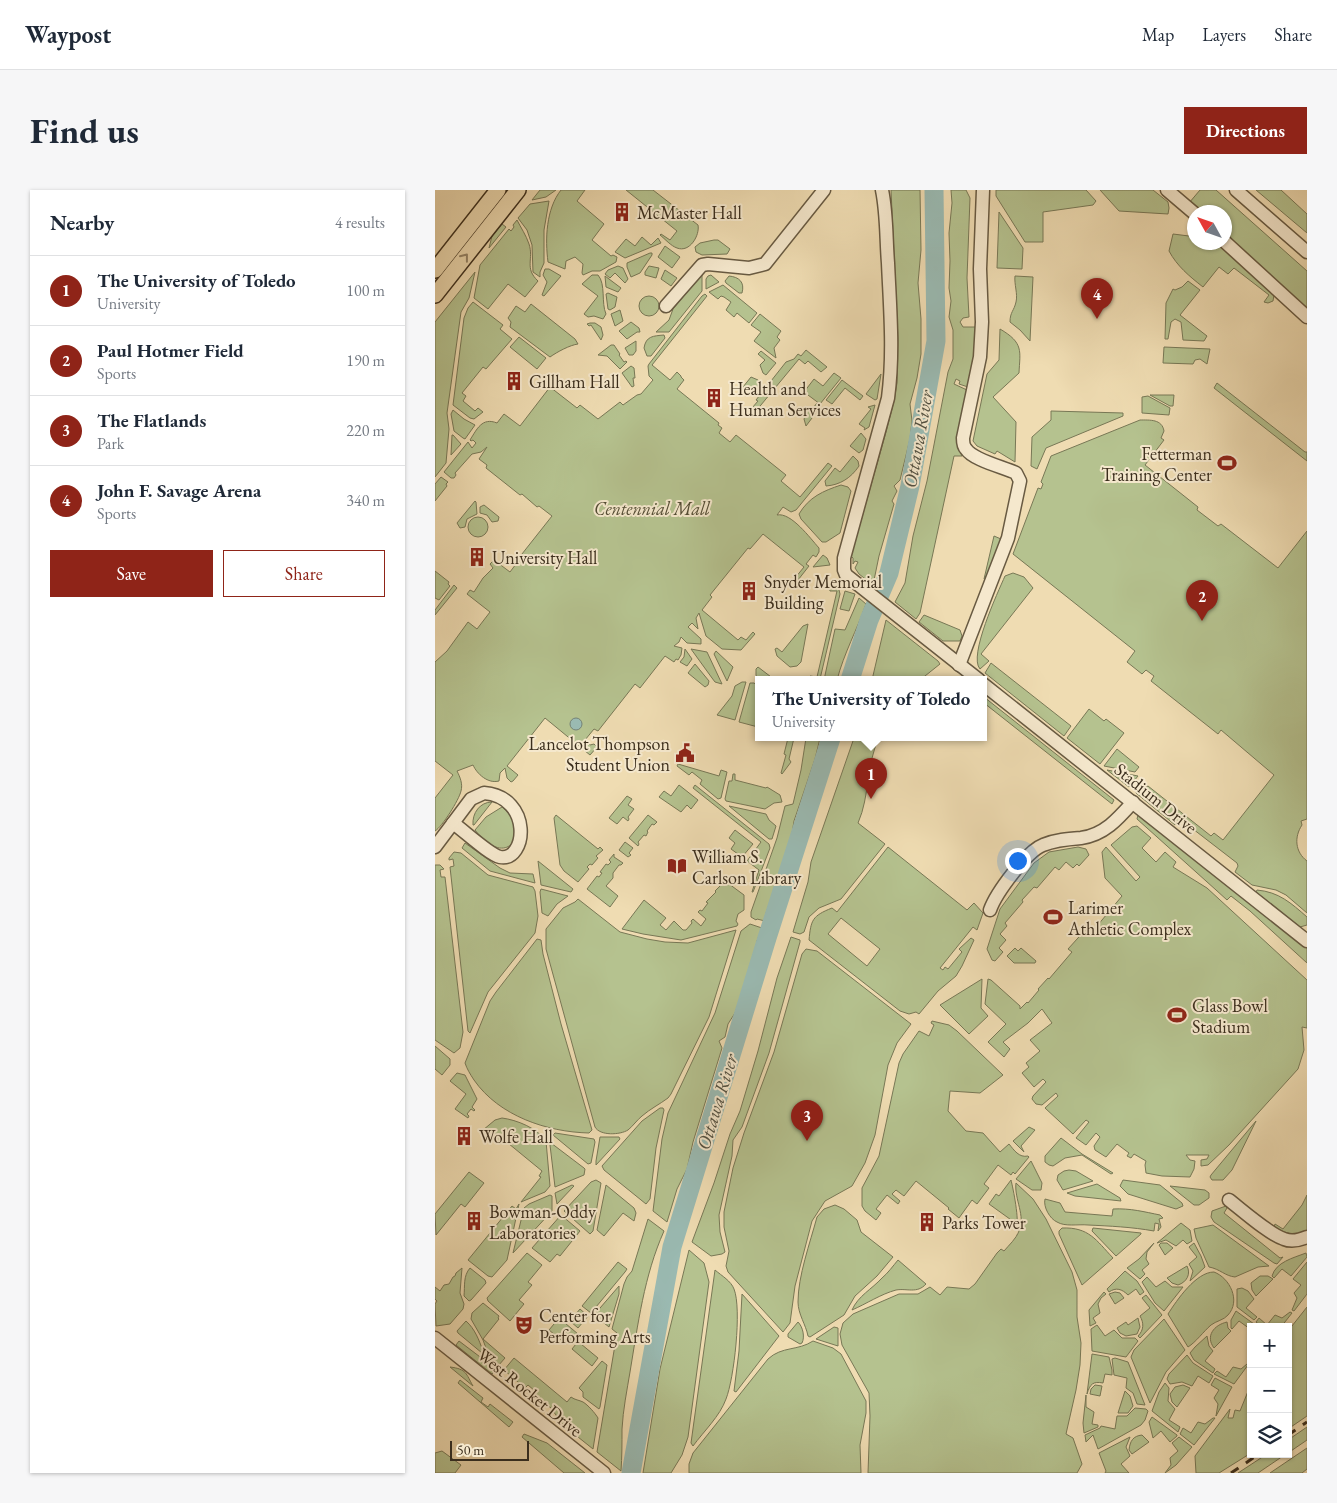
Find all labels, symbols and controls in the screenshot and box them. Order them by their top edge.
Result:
text: Waypost [25,19,111,50]
text: Map [1142,23,1174,46]
text: Layers [1202,23,1246,46]
text: Share [1274,23,1312,46]
button: Directions [1184,107,1307,154]
text: Find us [30,108,139,153]
building icon: McMaster Hall [611,201,633,223]
place label: McMaster Hall [637,201,742,224]
north arrow [1187,205,1232,250]
text: Nearby [50,209,114,236]
text: 4 results [335,212,385,233]
one-way arrow [460,253,469,262]
text: The University of Toledo [97,268,296,293]
pin: 4 [1081,278,1113,319]
text: 1 [62,280,70,301]
text: 100 m [346,280,385,301]
text: University [97,293,161,314]
text: Paul Hotmer Field [97,338,244,363]
text: 2 [62,350,70,371]
text: 190 m [346,350,385,371]
text: Sports [97,363,136,384]
building icon: Gillham Hall [503,370,525,392]
place label: Gillham Hall [529,370,620,393]
place label: Health and Human Services [729,377,841,421]
building icon: Health and Human Services [703,387,725,409]
water label: Ottawa River [897,387,939,490]
text: The Flatlands [97,408,206,433]
text: 3 [62,420,70,441]
text: 220 m [346,420,385,441]
text: Park [97,433,124,454]
place label: Fetterman Training Center [1101,442,1212,486]
sports icon: Fetterman Training Center [1216,452,1238,474]
text: John F. Savage Arena [97,478,261,503]
text: 4 [62,490,70,511]
text: 340 m [346,490,385,511]
park label: Centennial Mall [594,497,711,520]
text: Sports [97,503,136,524]
building icon: University Hall [466,546,488,568]
place label: University Hall [492,546,597,569]
button: Save [50,550,213,597]
button: Share [223,550,385,597]
place label: Snyder Memorial Building [764,570,882,614]
building icon: Snyder Memorial Building [738,580,760,602]
pin: 2 [1186,580,1218,621]
popup [755,676,987,741]
text: The University of Toledo [772,686,970,711]
text: University [772,711,835,732]
place label: Lancelot Thompson Student Union [529,732,670,776]
public building icon: Lancelot Thompson Student Union [674,742,696,764]
pin: 1 [855,758,887,799]
street label: Stadium Drive [1110,758,1202,838]
place label: William S. Carlson Library [692,845,802,889]
your location [1005,848,1031,874]
library icon: William S. Carlson Library [666,855,688,877]
place label: Larimer Athletic Complex [1067,896,1192,940]
sports icon: Larimer Athletic Complex [1042,906,1064,928]
place label: Glass Bowl Stadium [1192,994,1268,1038]
sports icon: Glass Bowl Stadium [1166,1004,1188,1026]
water label: Ottawa River [691,1050,744,1153]
pin: 3 [791,1100,823,1141]
building icon: Wolfe Hall [453,1125,475,1147]
place label: Wolfe Hall [479,1125,553,1148]
place label: Bowman-Oddy Laboratories [489,1200,596,1244]
building icon: Bowman-Oddy Laboratories [463,1210,485,1232]
building icon: Parks Tower [916,1211,938,1233]
place label: Parks Tower [942,1211,1026,1234]
place label: Center for Performing Arts [539,1304,651,1348]
theatre icon: Center for Performing Arts [513,1314,535,1336]
map controls [1247,1323,1292,1458]
button: + [1247,1323,1292,1368]
street label: West Rocket Drive [473,1342,587,1442]
button: − [1247,1368,1292,1413]
button: layers [1247,1413,1292,1458]
scale bar [450,1438,529,1461]
text: 50 m [457,1441,484,1459]

